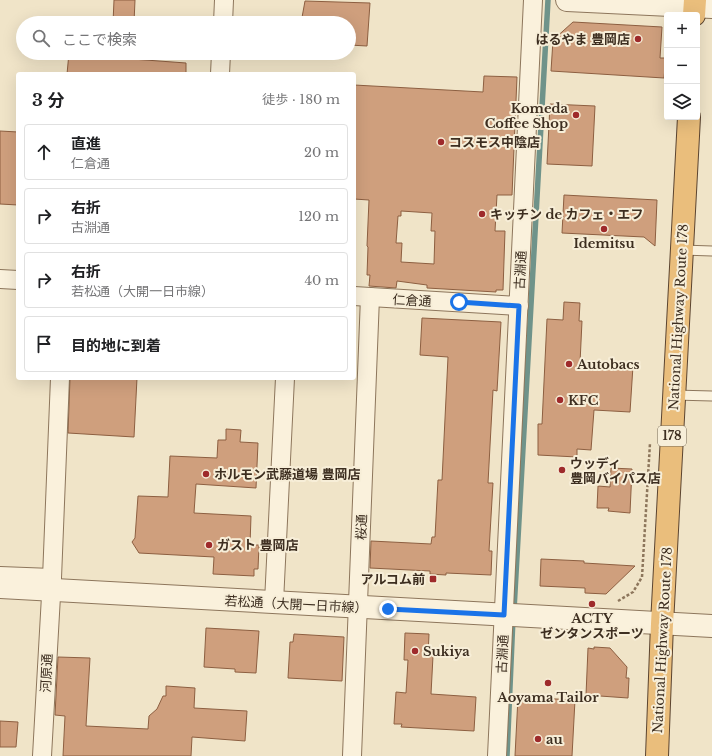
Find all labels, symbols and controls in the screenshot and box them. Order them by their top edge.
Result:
map controls [664,12,700,120]
button: + [664,12,700,48]
search box [16,16,356,60]
icon: search [30,27,52,49]
text: ここで検索 [62,30,137,49]
place label: はるやま 豊岡店 [536,31,630,48]
marker: はるやま 豊岡店 [633,34,643,44]
button: − [664,48,700,84]
button: layers [664,84,700,120]
text: 3 分 [32,90,64,111]
text: 徒歩 · 180 m [262,91,340,108]
place label: Komeda Coffee Shop [485,100,569,132]
marker: Komeda Coffee Shop [571,110,581,120]
text: 直進 [71,134,101,153]
place label: コスモス中陰店 [449,134,540,151]
marker: コスモス中陰店 [436,137,446,147]
icon: ahead [33,141,55,163]
text: 20 m [304,144,339,161]
text: 仁倉通 [71,155,110,172]
text: 右折 [71,198,101,217]
icon: right [33,205,55,227]
place label: キッチン de カフェ・エフ [490,206,644,223]
text: 120 m [298,208,339,225]
marker: キッチン de カフェ・エフ [477,209,487,219]
text: 古淵通 [71,219,110,236]
street label: National Highway Route 178 [665,223,692,411]
marker: Idemitsu [599,224,609,234]
place label: Idemitsu [573,235,635,252]
street label: 古淵通 [511,250,530,290]
text: 右折 [71,262,101,281]
icon: right [33,269,55,291]
text: 40 m [304,272,339,289]
text: 若松通（大開一日市線） [71,283,214,300]
street label: 仁倉通 [392,291,432,310]
route start [450,293,468,311]
icon: arrive [33,333,55,355]
text: 目的地に到着 [71,336,161,355]
place label: Autobacs [576,356,640,373]
marker: Autobacs [564,359,574,369]
place label: KFC [568,392,599,409]
marker: KFC [555,395,565,405]
road number: 178 [658,426,686,446]
place label: ウッディ 豊岡バイパス店 [570,455,661,487]
marker: ウッディ 豊岡バイパス店 [557,465,567,475]
place label: ホルモン武藤道場 豊岡店 [214,466,360,483]
marker: ホルモン武藤道場 豊岡店 [201,469,211,479]
street label: 桜通 [353,514,370,540]
place label: ガスト 豊岡店 [217,537,298,554]
marker: ガスト 豊岡店 [204,540,214,550]
street label: National Highway Route 178 [649,546,676,734]
place label: アルコム前 [360,571,425,588]
marker: アルコム前 [428,574,438,584]
street label: 若松通（大開一日市線） [224,592,368,617]
marker: ACTY ゼンタンスポーツ [587,599,597,609]
route end [379,600,397,618]
place label: ACTY ゼンタンスポーツ [540,610,644,642]
street label: 古淵通 [493,634,512,674]
place label: Sukiya [423,643,470,660]
marker: Sukiya [410,646,420,656]
street label: 河原通 [37,653,56,693]
marker: Aoyama Tailor [543,678,553,688]
place label: Aoyama Tailor [496,689,599,706]
place label: au [546,731,563,748]
marker: au [533,734,543,744]

